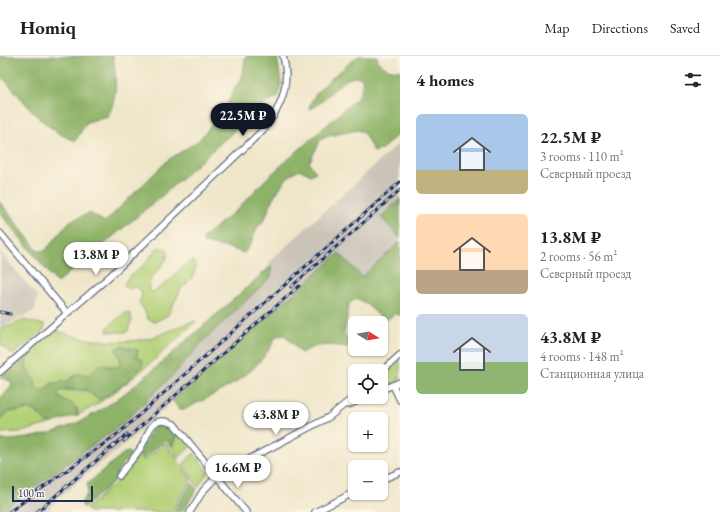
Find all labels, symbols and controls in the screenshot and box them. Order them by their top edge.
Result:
text: Homiq [20,15,76,40]
text: Map [544,19,570,37]
text: Directions [592,19,648,37]
text: Saved [670,19,700,37]
text: 4 homes [416,69,474,91]
icon: filters [682,69,704,91]
pin: 22.5M ₽ [206,103,280,137]
text: 22.5M ₽ [220,107,266,124]
text: 22.5M ₽ [540,126,601,148]
icon: home [448,130,496,178]
text: 3 rooms · 110 m² [540,148,624,165]
text: Северный проезд [540,165,631,182]
text: 13.8M ₽ [540,226,601,248]
icon: home [448,230,496,278]
pin: 13.8M ₽ [59,242,133,276]
text: 13.8M ₽ [73,246,119,263]
text: 2 rooms · 56 m² [540,248,617,265]
text: Северный проезд [540,265,631,282]
north arrow [348,316,388,356]
map controls [348,316,388,500]
text: 43.8M ₽ [540,326,601,348]
icon: home [448,330,496,378]
text: 4 rooms · 148 m² [540,348,624,365]
button: locate [348,364,388,404]
text: Станционная улица [540,365,644,382]
pin: 43.8M ₽ [239,402,313,436]
text: 43.8M ₽ [253,406,299,423]
button: + [348,412,388,452]
pin: 16.6M ₽ [201,455,275,489]
text: 16.6M ₽ [215,459,261,476]
button: − [348,460,388,500]
scale bar [12,484,93,503]
text: 100 m [18,486,45,500]

